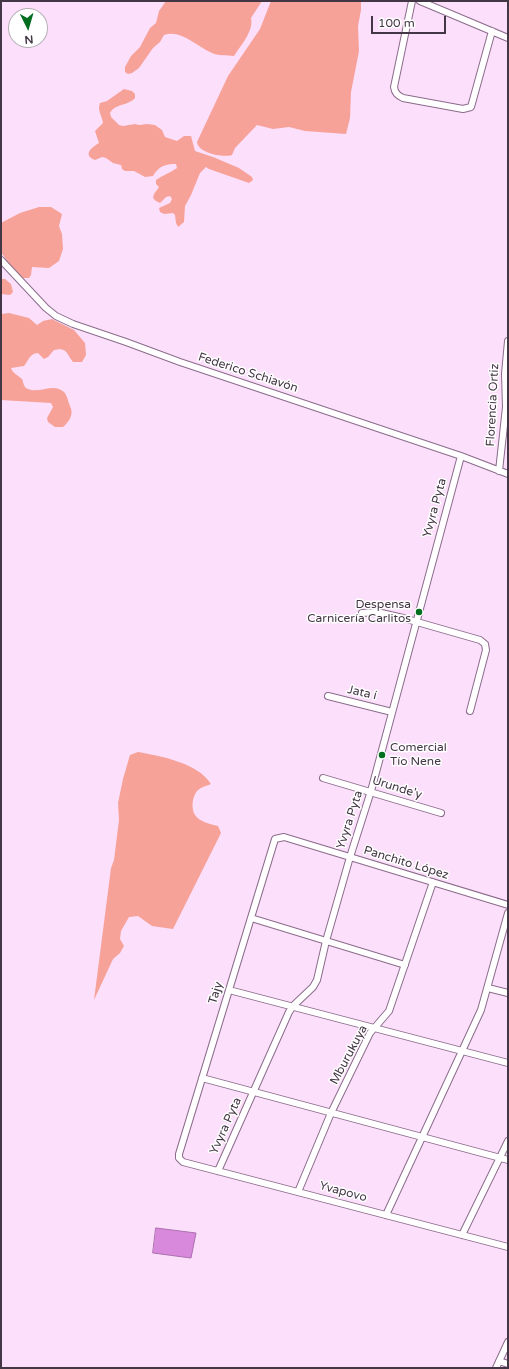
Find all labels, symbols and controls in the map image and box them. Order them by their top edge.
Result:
north arrow [8,8,48,48]
scale bar [373,8,448,34]
text: 100 m [378,16,415,30]
text: N [24,33,34,46]
street label: Federico Schiavón [196,350,300,396]
street label: Florencia Ortiz [484,363,502,447]
street label: Yvyra Pyta [420,477,450,539]
place label: Despensa Carnicería Carlitos [307,598,411,626]
marker: Despensa Carnicería Carlitos [414,607,424,617]
street label: Jata í [346,683,378,703]
place label: Comercial Tío Nene [390,741,447,769]
marker: Comercial Tío Nene [377,750,387,760]
street label: Urunde'y [370,774,424,802]
street label: Yvyra Pyta [334,789,366,851]
street label: Panchito López [362,843,450,883]
street label: Tajy [206,980,226,1006]
street label: Mburukuya [327,1023,371,1087]
street label: Yvyra Pyta [207,1095,245,1157]
street label: Yvapovo [318,1179,368,1205]

